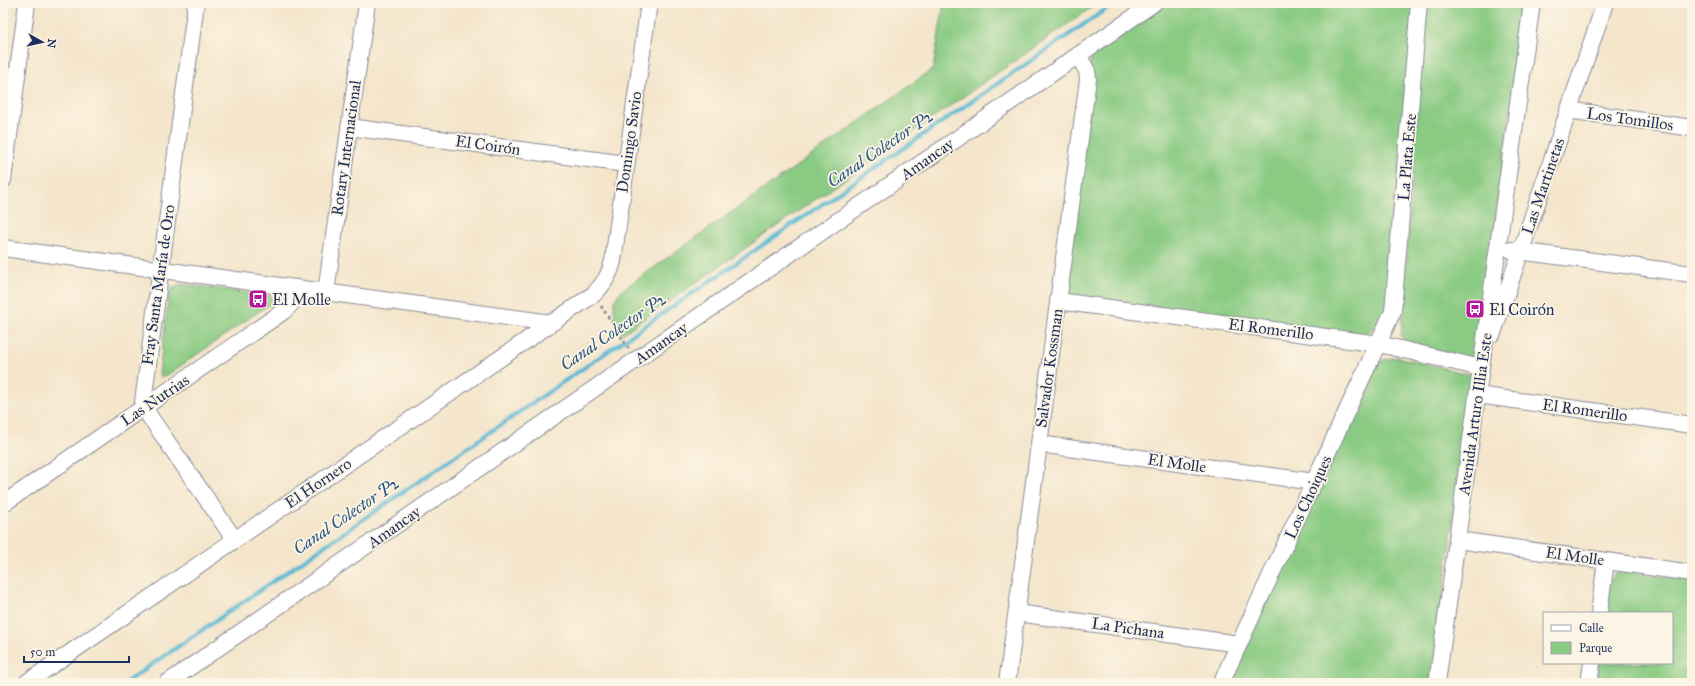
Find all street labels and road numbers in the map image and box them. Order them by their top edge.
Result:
street label: Rotary Internacional [327,78,365,217]
street label: Domingo Savio [612,90,647,194]
street label: Los Tomillos [1585,104,1675,135]
street label: La Plata Este [1394,112,1420,202]
street label: El Coirón [454,131,522,159]
street label: Amancay [896,134,958,185]
street label: Las Martinetas [1518,135,1568,237]
street label: Fray Santa María de Oro [137,203,179,367]
street label: Salvador Kossman [1031,307,1067,429]
street label: El Romerillo [1227,314,1315,344]
street label: Amancay [630,318,692,369]
street label: Avenida Arturo Illia Este [1454,331,1496,497]
street label: Las Nutrias [117,370,193,430]
street label: El Romerillo [1541,395,1629,425]
street label: El Molle [1147,449,1208,477]
street label: Los Choiques [1280,452,1337,542]
street label: El Hornero [281,454,355,512]
street label: Amancay [363,502,425,553]
street label: El Molle [1545,542,1606,570]
street label: La Pichana [1090,613,1166,643]

